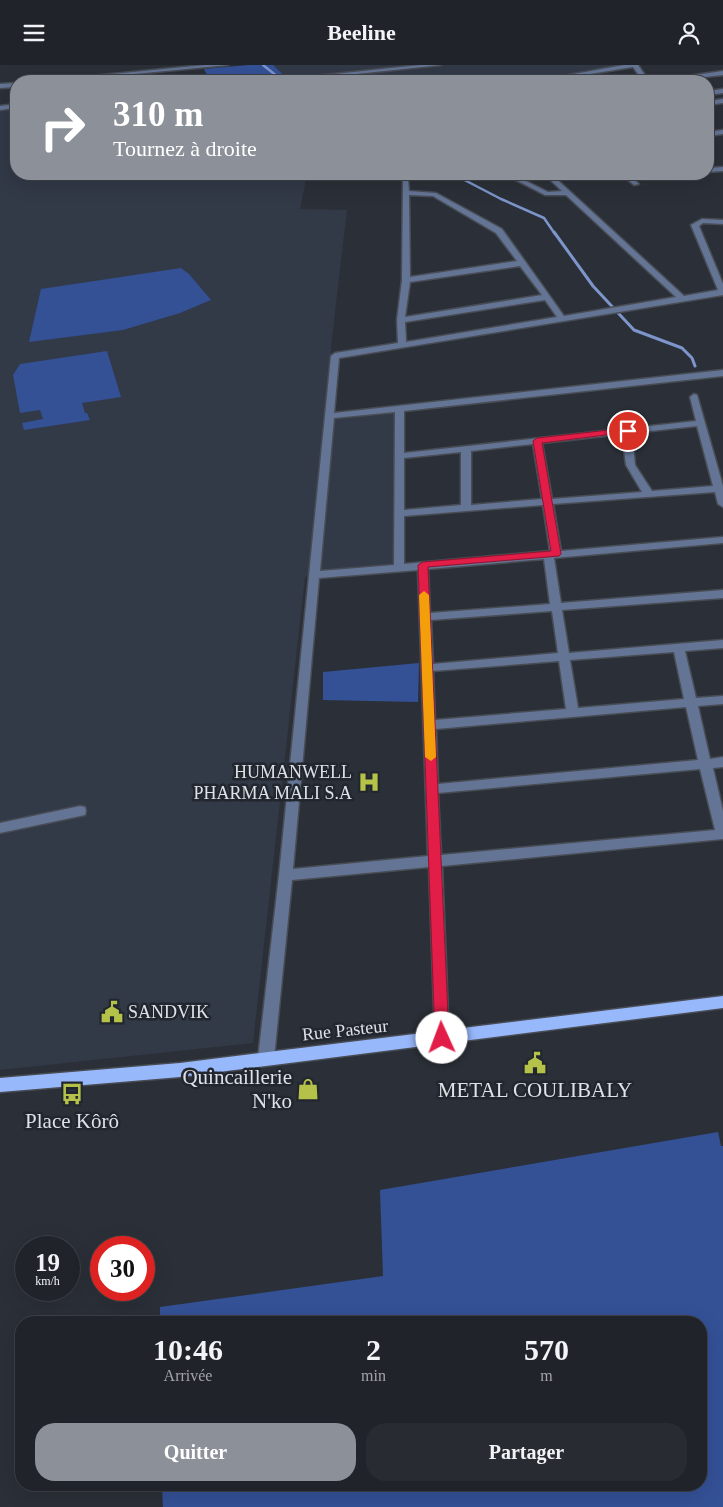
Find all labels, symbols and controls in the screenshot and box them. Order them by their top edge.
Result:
icon: menu [20,19,48,47]
icon: person [675,19,703,47]
text: Beeline [327,20,396,45]
icon: right [30,95,95,160]
text: 310 m [113,95,203,134]
text: Tournez à droite [113,136,257,161]
pin [607,410,649,452]
icon: arrive [614,417,642,445]
place label: HUMANWELL PHARMA MALI S.A [193,762,352,803]
hospital icon: HUMANWELL PHARMA MALI S.A [356,769,382,795]
public building icon: SANDVIK [99,999,125,1025]
place label: SANDVIK [128,1002,209,1022]
position arrow [415,1011,467,1063]
street label: Rue Pasteur [301,1016,389,1044]
public building icon: METAL COULIBALY [522,1050,548,1076]
place label: Quincaillerie N'ko [182,1065,292,1113]
shop icon: Quincaillerie N'ko [295,1076,321,1102]
place label: METAL COULIBALY [438,1078,632,1102]
bus stop icon: Place Kôrô [59,1081,85,1107]
place label: Place Kôrô [25,1109,119,1133]
speed limit sign: 30 [90,1236,155,1301]
text: 19 [35,1249,60,1276]
text: km/h [35,1274,60,1288]
text: 10:46 [153,1333,223,1366]
text: 2 [366,1333,381,1366]
text: 570 [524,1333,569,1366]
text: Arrivée [164,1367,212,1384]
text: min [361,1367,386,1384]
text: m [540,1367,553,1384]
button: Quitter [35,1423,356,1481]
button: Partager [366,1423,687,1481]

